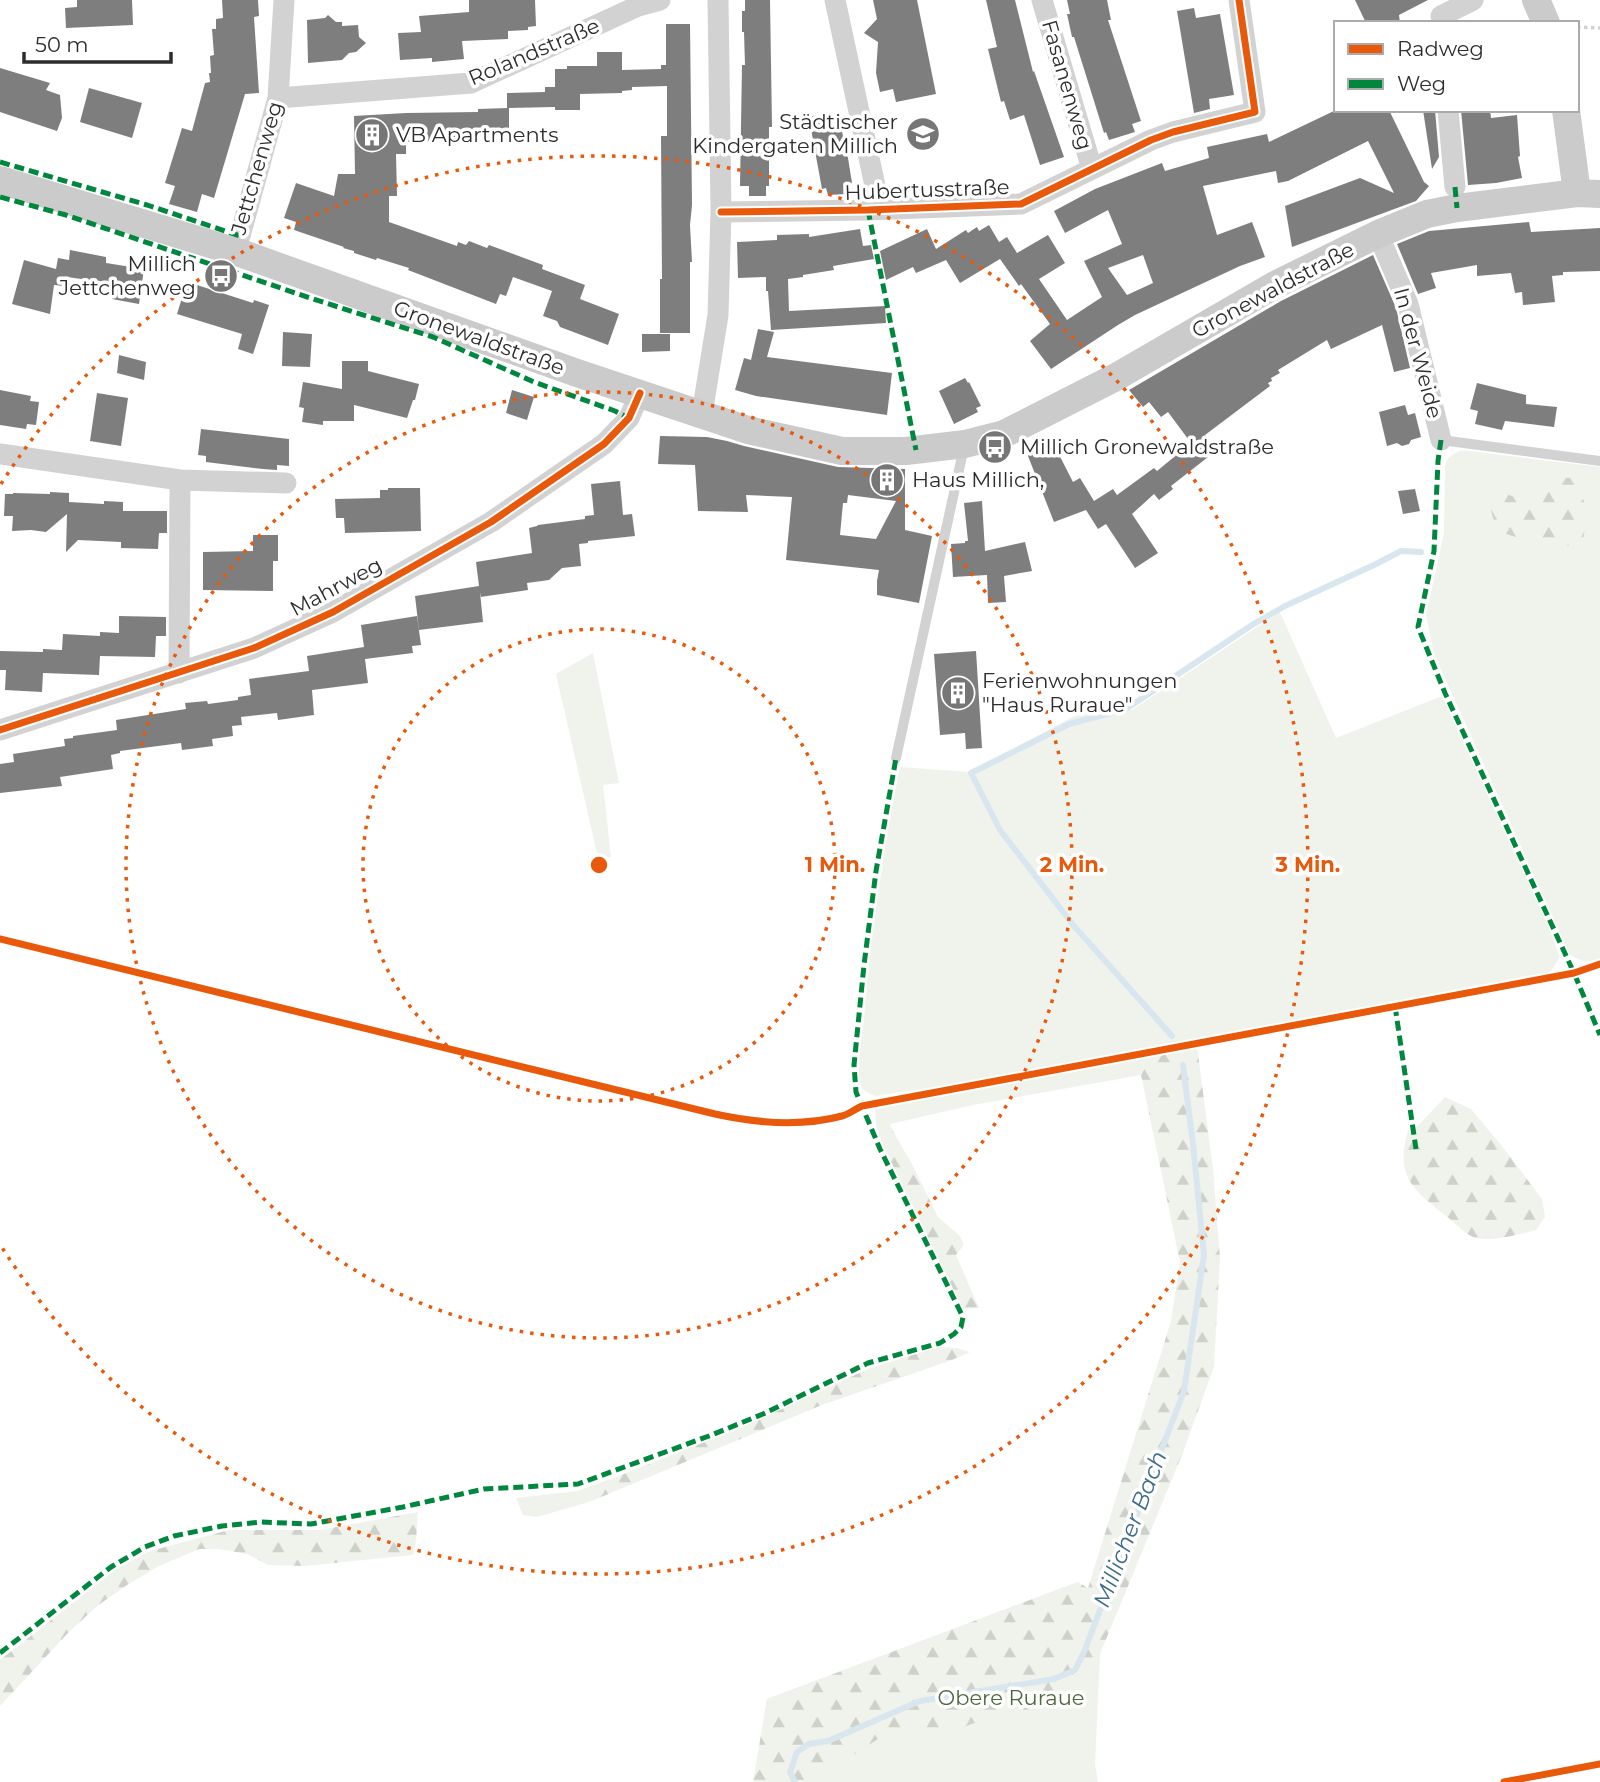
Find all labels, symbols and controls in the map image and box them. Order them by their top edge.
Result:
street label: Rolandstraße [464,13,603,90]
street label: Fasanenweg [1037,17,1098,153]
scale bar [24,21,172,65]
legend [1334,21,1579,112]
text: 50 m [35,32,89,57]
text: Radweg [1397,36,1484,61]
text: Weg [1397,71,1446,96]
street label: Jettchenweg [225,98,287,238]
place label: Städtischer Kindergaten Millich [692,109,898,158]
school or university icon: Städtischer Kindergaten Millich [904,115,942,153]
building icon: VB Apartments [353,116,391,154]
place label: VB Apartments [396,122,559,147]
street label: Hubertusstraße [844,174,1010,205]
street label: Gronewaldstraße [1187,236,1358,343]
place label: Millich Jettchenweg [58,251,196,300]
bus stop icon: Millich Jettchenweg [202,257,240,295]
street label: In der Weide [1389,285,1448,421]
street label: Gronewaldstraße [390,295,568,380]
bus stop icon: Millich Gronewaldstraße [976,428,1014,466]
place label: Millich Gronewaldstraße [1020,434,1274,459]
building icon: Haus Millich, [868,461,906,499]
place label: Haus Millich, [912,467,1044,492]
street label: Mahrweg [285,552,386,621]
place label: Ferienwohnungen "Haus Ruraue" [982,668,1177,717]
building icon: Ferienwohnungen "Haus Ruraue" [939,674,977,712]
text: 1 Min. [805,852,865,877]
text: 2 Min. [1040,852,1104,877]
text: 3 Min. [1275,852,1340,877]
centre of rings [587,853,611,877]
water label: Millicher Bach [1087,1447,1173,1611]
park label: Obere Ruraue [938,1685,1084,1710]

